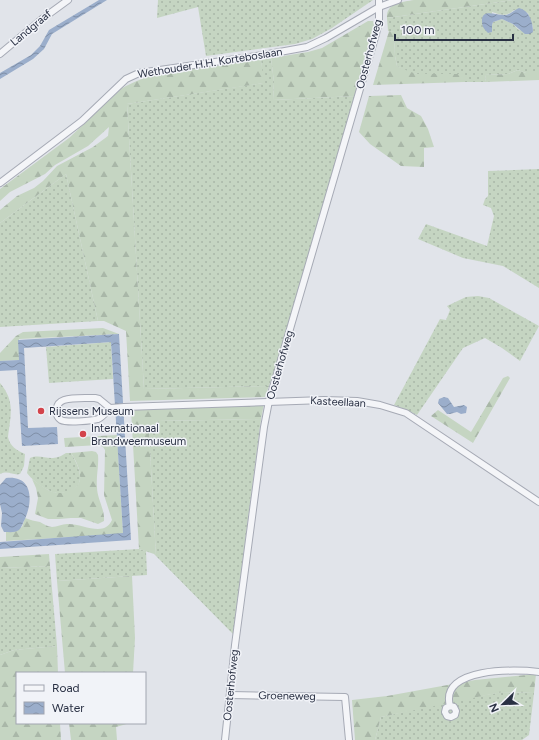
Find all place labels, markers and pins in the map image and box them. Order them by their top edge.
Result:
place label: Rijssens Museum [49,405,134,418]
marker: Rijssens Museum [36,406,46,416]
place label: Internationaal Brandweermuseum [91,422,186,448]
marker: Internationaal Brandweermuseum [78,429,88,439]

